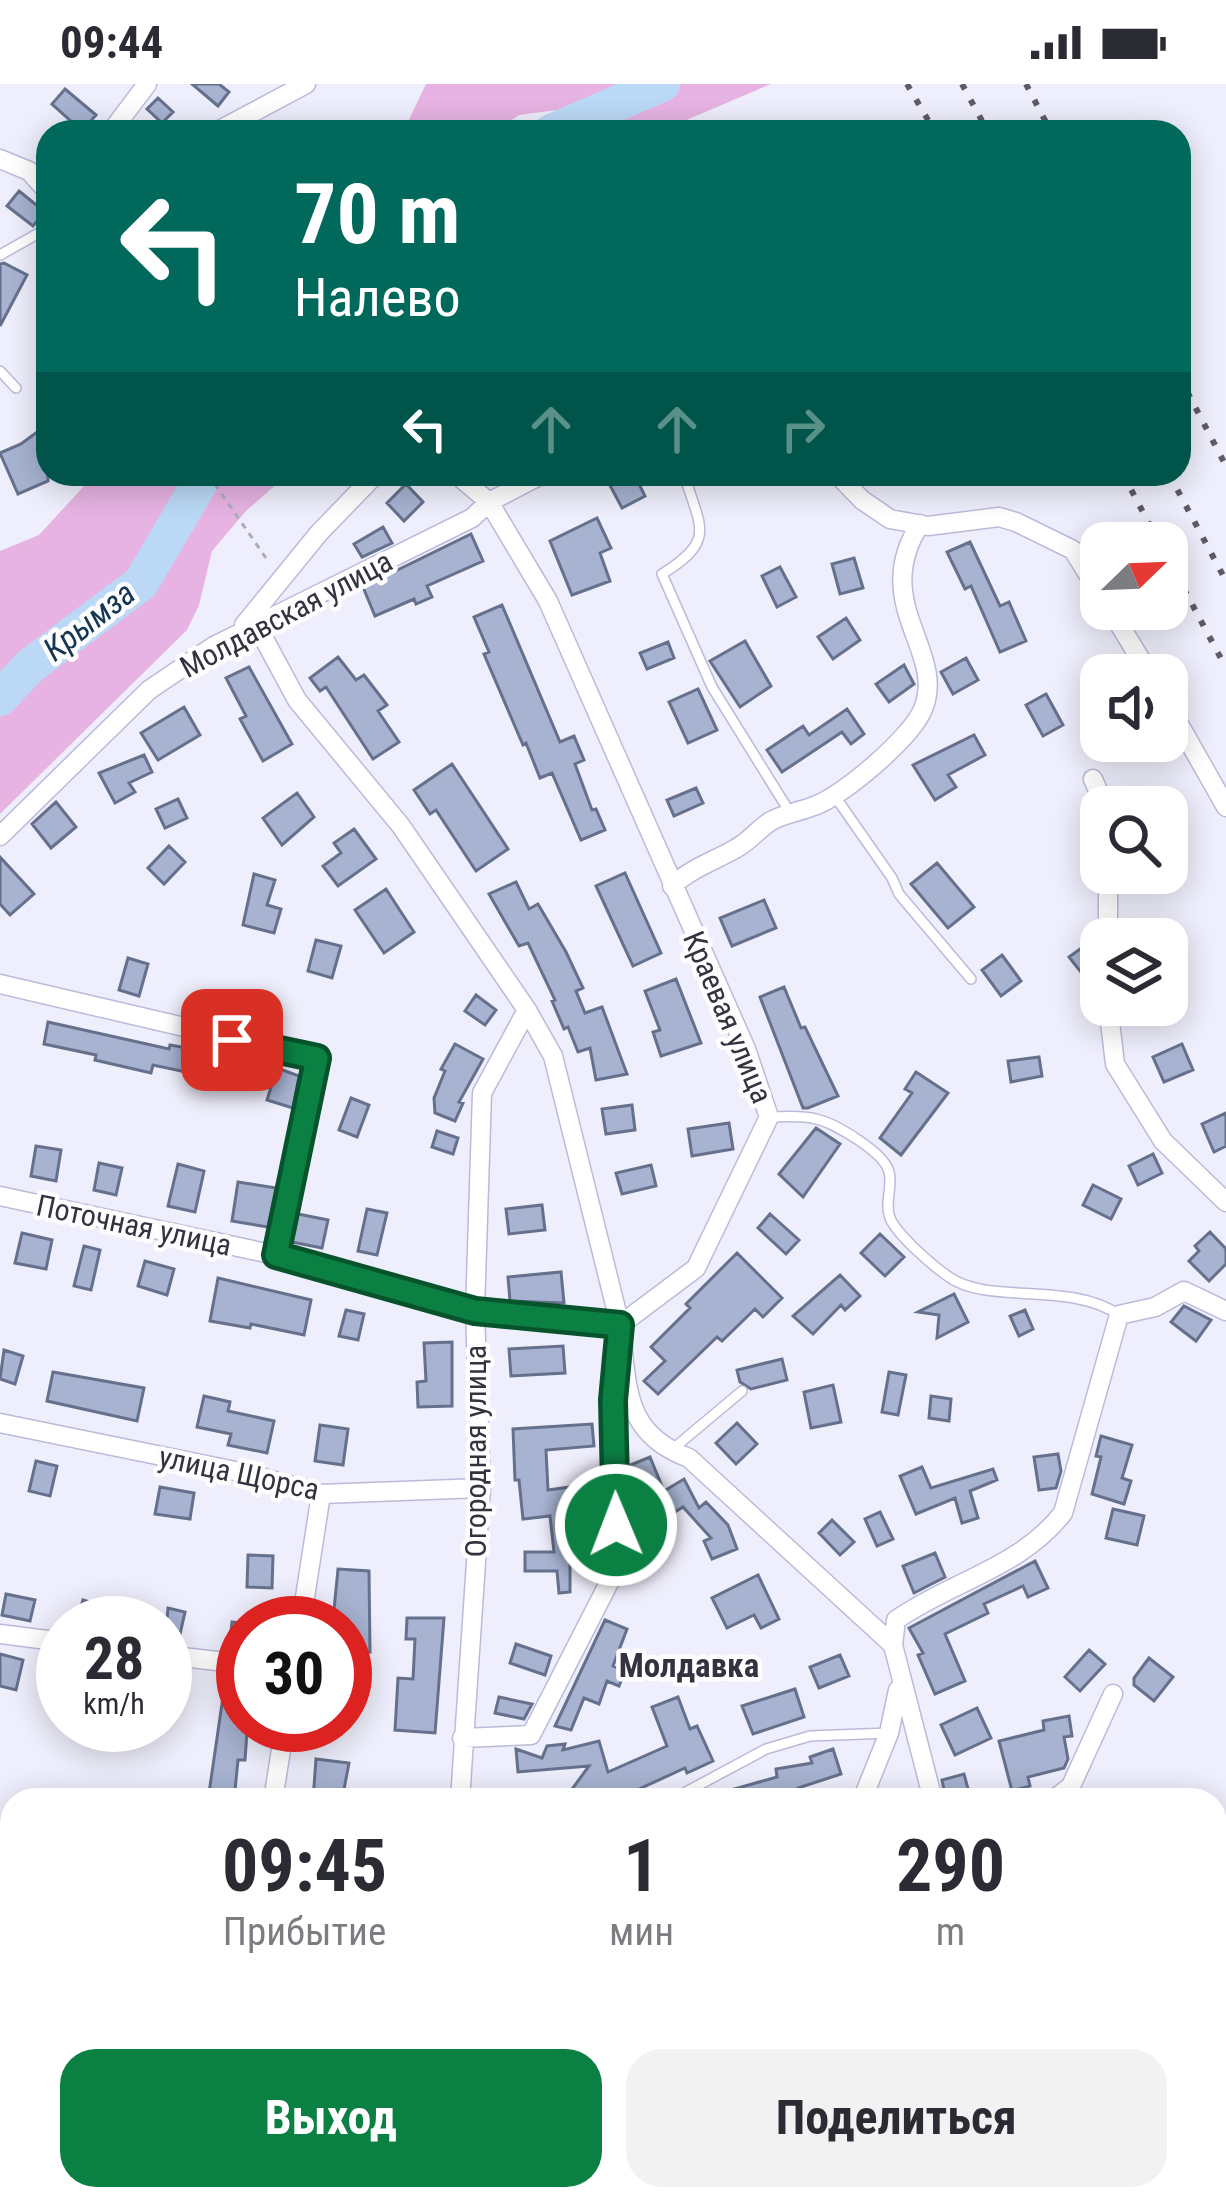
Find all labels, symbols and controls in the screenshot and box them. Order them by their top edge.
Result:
text: 09:44 [60,16,163,69]
text: 70 m [294,165,461,264]
icon: left [96,168,252,324]
text: Налево [294,266,461,329]
icon: left [392,396,458,462]
icon: ahead [518,396,584,462]
icon: ahead [644,396,710,462]
icon: right [770,396,836,462]
north arrow [1080,522,1188,630]
map controls [1080,522,1188,1026]
street label: Молдавская улица [174,543,398,685]
water label: Крымза [35,573,143,669]
button: sound [1080,654,1188,762]
button: search [1080,786,1188,894]
button: layers [1080,918,1188,1026]
street label: Краевая улица [676,926,780,1108]
pin [181,989,283,1091]
icon: arrive [199,1007,265,1073]
street label: Поточная улица [33,1187,235,1263]
street label: Огородная улица [458,1345,493,1557]
street label: улица Щорса [156,1439,322,1507]
position arrow [553,1462,679,1588]
speed limit sign: 30 [216,1596,372,1752]
text: 28 [84,1623,144,1694]
district label: Молдавка [619,1646,759,1685]
text: km/h [83,1686,145,1721]
text: 09:45 [222,1824,387,1909]
text: 1 [623,1824,660,1909]
text: 290 [896,1824,1005,1909]
text: Прибытие [223,1909,386,1955]
text: мин [609,1909,674,1955]
text: m [936,1909,965,1955]
button: Выход [60,2049,602,2187]
button: Поделиться [626,2049,1167,2187]

